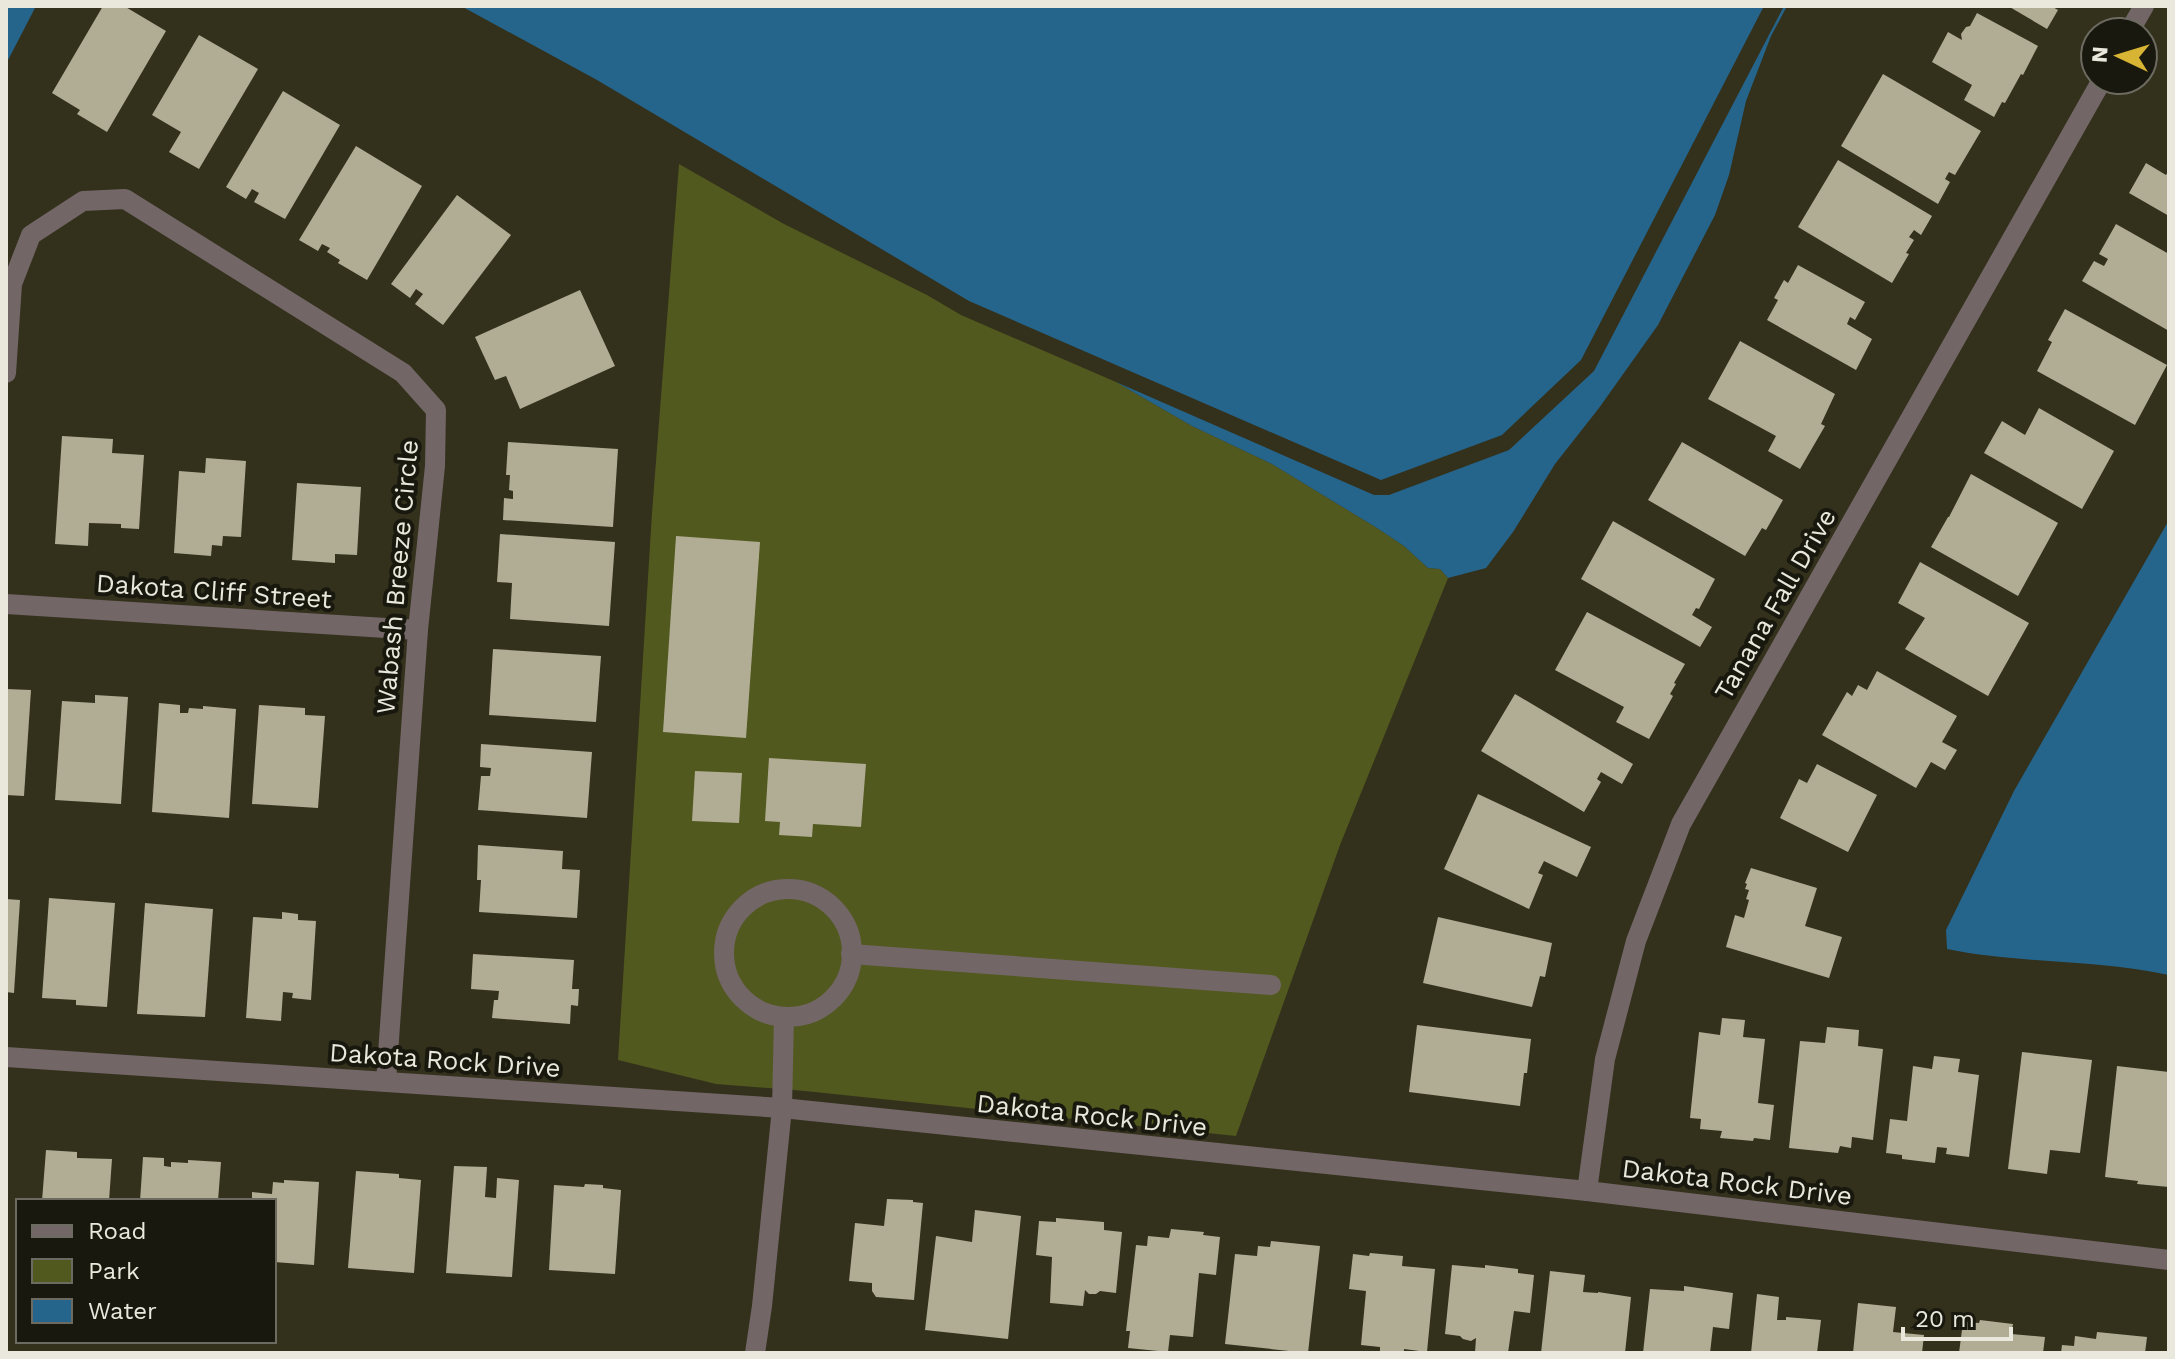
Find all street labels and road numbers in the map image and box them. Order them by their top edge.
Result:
street label: Wabash Breeze Circle [370,438,424,716]
street label: Tanana Fall Drive [1708,503,1842,705]
street label: Dakota Cliff Street [95,568,333,614]
street label: Dakota Rock Drive [328,1037,562,1083]
street label: Dakota Rock Drive [975,1088,1209,1142]
street label: Dakota Rock Drive [1620,1153,1854,1211]

